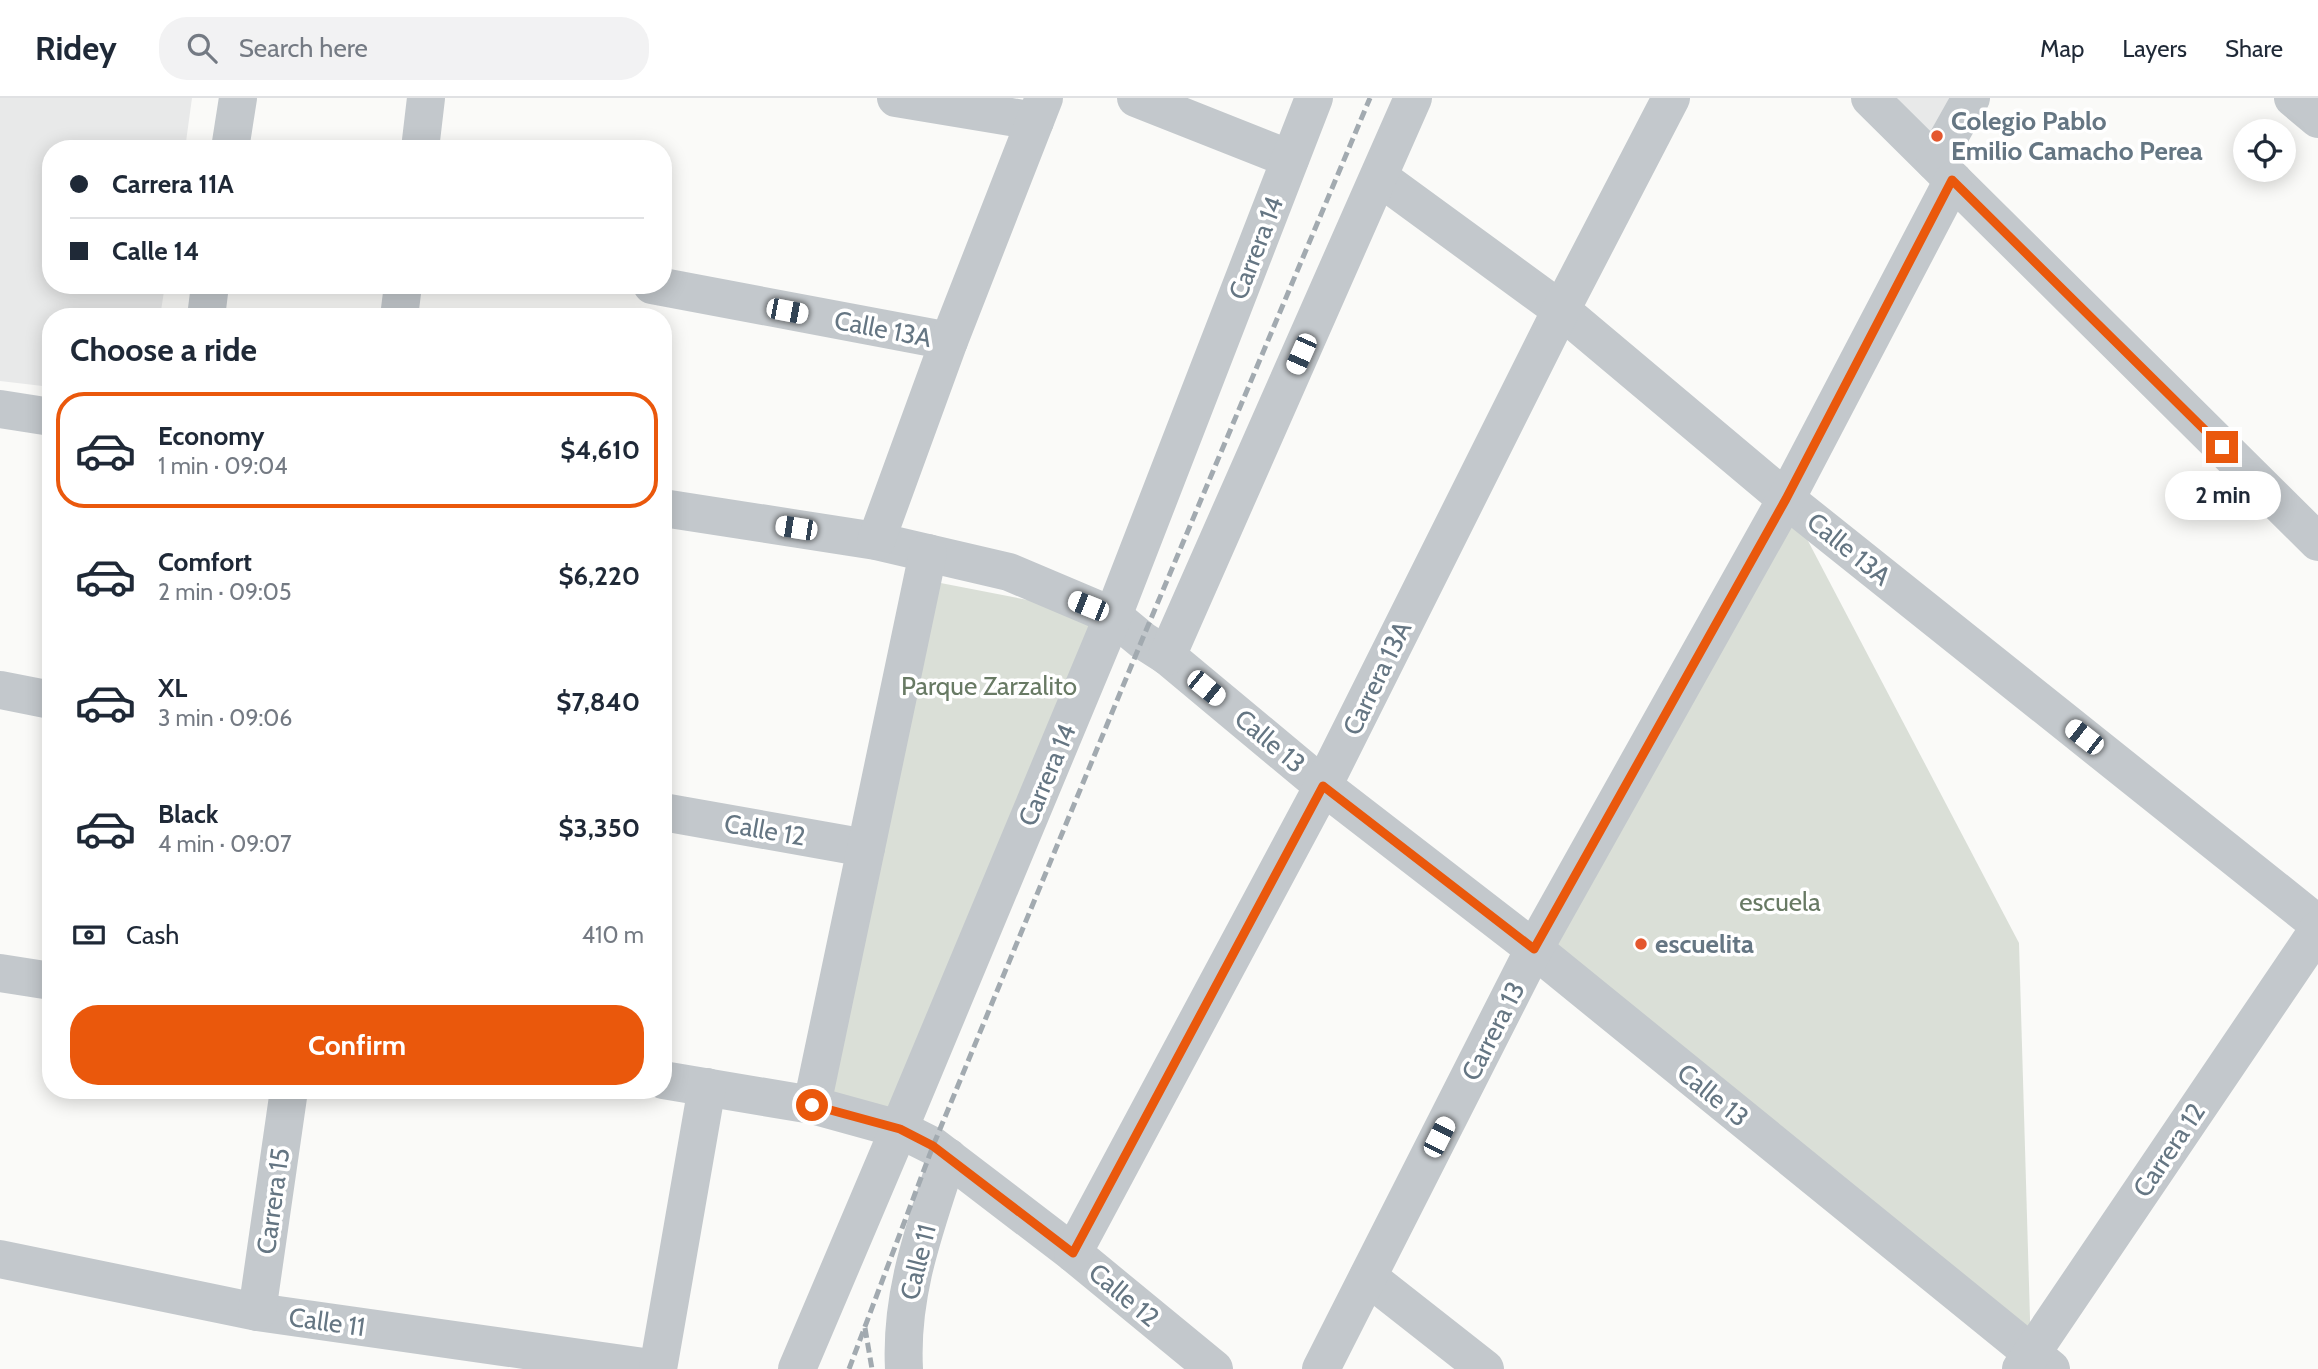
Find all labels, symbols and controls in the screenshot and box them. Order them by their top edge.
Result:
search box [159,17,649,80]
text: Ridey [35,28,117,68]
icon: search [183,29,221,67]
text: Search here [239,32,368,64]
text: Map [2040,34,2084,63]
text: Layers [2122,34,2187,63]
text: Share [2225,34,2283,63]
place label: Colegio Pablo Emilio Camacho Perea [1951,105,2203,167]
map controls [2233,119,2296,182]
button: locate [2233,119,2296,182]
marker: Colegio Pablo Emilio Camacho Perea [1929,128,1945,144]
text: Carrera 11A [112,168,234,200]
street label: Carrera 14 [1222,192,1290,304]
text: Calle 14 [112,235,199,267]
car [765,297,810,325]
street label: Calle 13A [832,304,934,354]
text: Choose a ride [70,330,257,369]
car [1283,331,1320,377]
icon: car [74,419,137,482]
text: Economy [158,420,264,452]
route end [2206,431,2238,463]
text: $4,610 [560,434,640,466]
text: 1 min · 09:04 [158,452,288,480]
callout: 2 min [2164,472,2280,520]
text: 2 min [2195,481,2251,509]
street label: Calle 13A [1801,506,1897,592]
car [774,514,819,542]
icon: car [74,545,137,608]
text: Comfort [158,546,252,578]
text: $6,220 [558,560,640,592]
text: 2 min · 09:05 [158,578,291,606]
car [1065,588,1112,624]
street label: Carrera 13A [1336,616,1418,740]
car [1184,667,1229,709]
park label: Parque Zarzalito [901,670,1077,702]
icon: car [74,671,137,734]
text: XL [158,672,187,704]
text: $7,840 [556,686,640,718]
street label: Calle 13 [1228,702,1312,780]
text: 3 min · 09:06 [158,704,292,732]
car [2061,716,2108,758]
street label: Carrera 14 [1011,719,1083,831]
icon: car [74,797,137,860]
text: Black [158,798,218,830]
street label: Calle 12 [722,807,808,853]
text: $3,350 [559,812,640,844]
text: 4 min · 09:07 [158,830,291,858]
park label: escuela [1739,886,1821,918]
icon: cash [70,916,108,954]
text: Cash [126,919,179,951]
text: 410 m [582,921,644,949]
place label: escuelita [1655,928,1754,960]
marker: escuelita [1633,936,1649,952]
street label: Carrera 13 [1454,976,1532,1086]
button: Confirm [70,1005,644,1085]
street label: Calle 13 [1671,1057,1755,1133]
route start [796,1089,828,1121]
street label: Carrera 12 [2126,1097,2212,1203]
car [1421,1114,1458,1160]
street label: Carrera 15 [250,1146,296,1256]
street label: Calle 11 [893,1221,943,1303]
street label: Calle 12 [1082,1256,1166,1334]
street label: Calle 11 [287,1301,367,1343]

